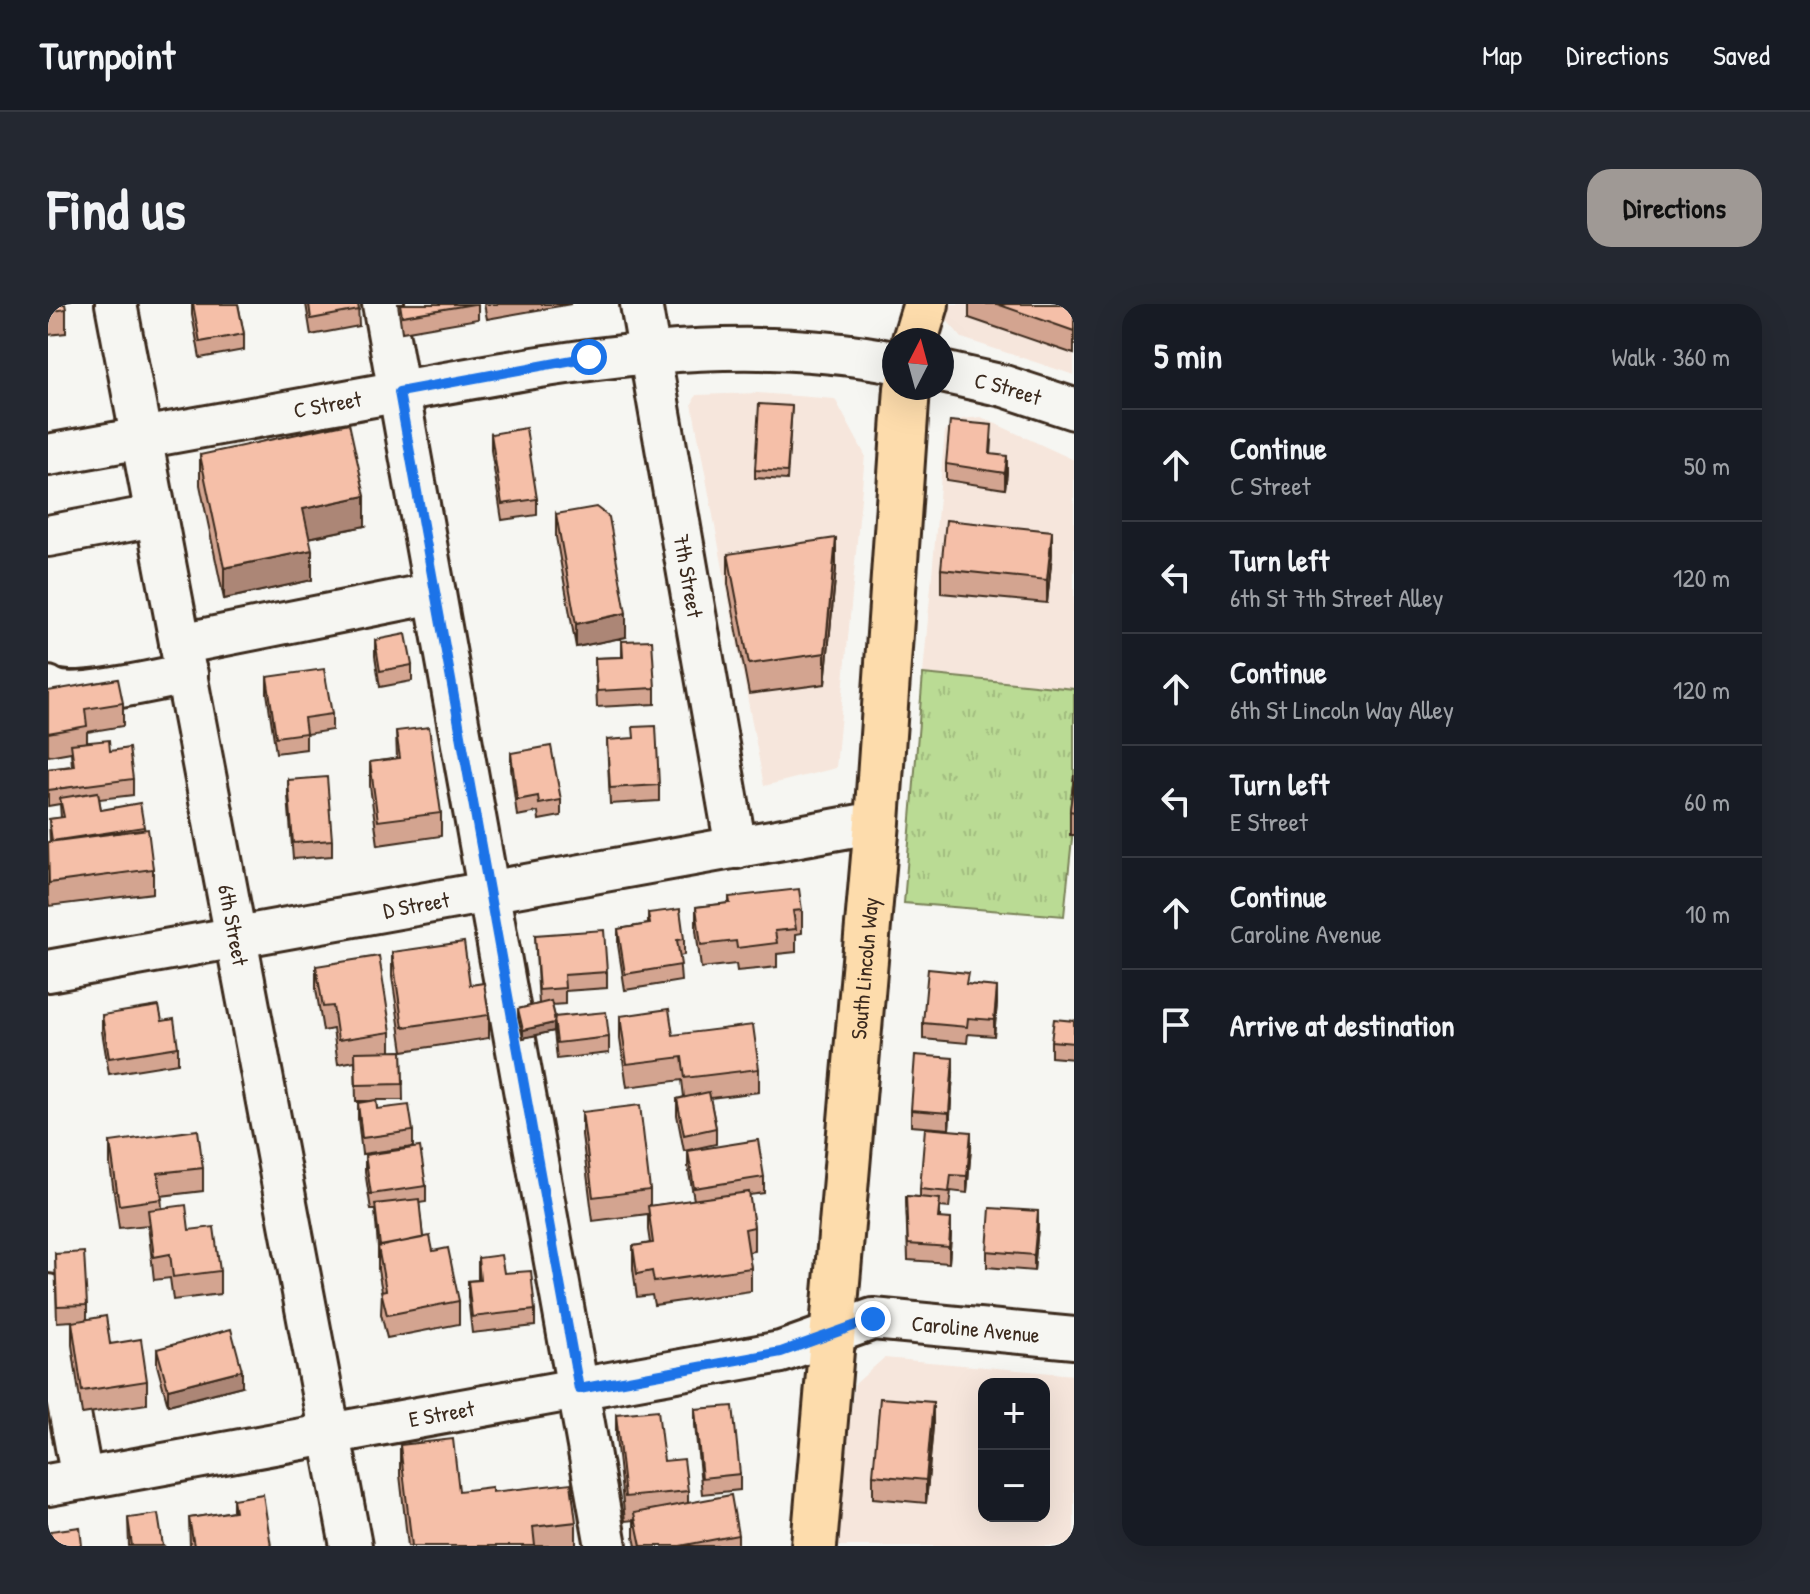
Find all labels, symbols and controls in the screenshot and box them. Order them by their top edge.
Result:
text: Turnpoint [40,29,175,81]
text: Map [1482,36,1522,74]
text: Directions [1566,36,1669,74]
text: Saved [1713,36,1770,74]
button: Directions [1587,169,1762,247]
text: Find us [48,171,186,246]
north arrow [882,328,954,400]
text: 5 min [1154,333,1222,379]
route start [571,339,607,375]
text: Walk · 360 m [1612,339,1730,374]
street label: C Street [972,365,1046,412]
street label: C Street [291,383,364,425]
text: Continue [1230,428,1327,468]
icon: ahead [1154,443,1198,487]
text: 50 m [1684,448,1730,483]
text: C Street [1230,468,1311,503]
street label: 7th Street [666,532,711,620]
text: Turn left [1230,540,1329,580]
icon: left [1154,555,1198,599]
text: 120 m [1673,560,1730,595]
text: 6th St 7th Street Alley [1230,580,1444,615]
text: Continue [1230,652,1327,692]
icon: ahead [1154,667,1198,711]
text: 120 m [1673,672,1730,707]
text: 6th St Lincoln Way Alley [1230,692,1454,727]
text: Turn left [1230,764,1329,804]
icon: left [1154,779,1198,823]
text: 60 m [1684,784,1730,819]
text: E Street [1230,804,1308,839]
text: Continue [1230,876,1327,916]
street label: 6th Street [211,882,256,968]
street label: D Street [381,884,452,926]
icon: ahead [1154,891,1198,935]
street label: South Lincoln Way [843,896,885,1040]
text: 10 m [1685,896,1730,931]
text: Caroline Avenue [1230,916,1382,951]
icon: arrive [1154,1003,1198,1047]
text: Arrive at destination [1230,1005,1455,1045]
route end [855,1301,891,1337]
street label: Caroline Avenue [910,1308,1041,1350]
map controls [978,1378,1050,1522]
button: + [978,1378,1050,1450]
street label: E Street [406,1393,477,1434]
button: − [978,1450,1050,1522]

